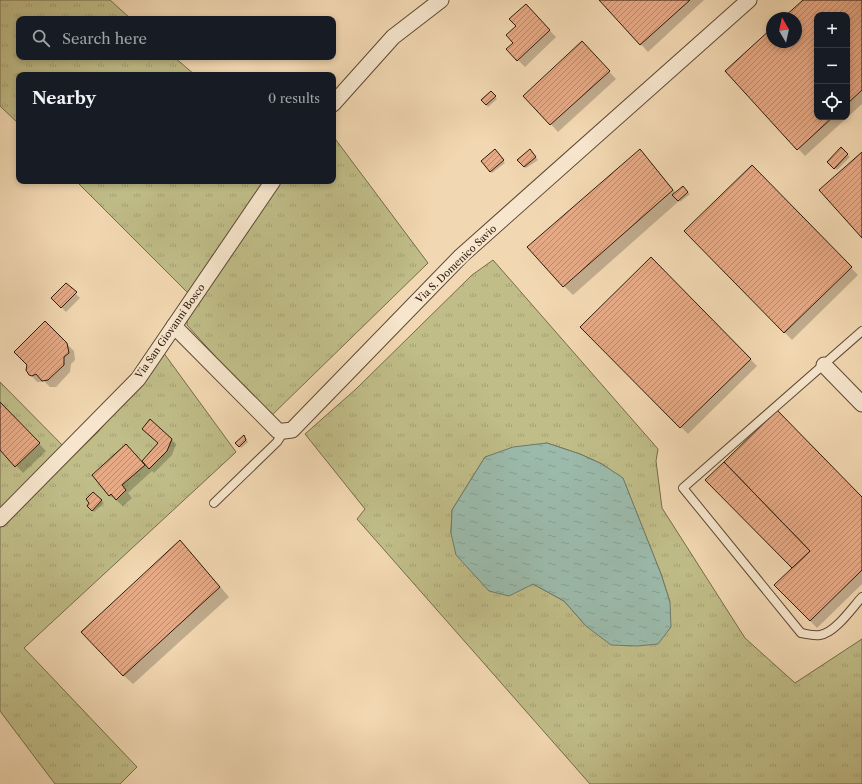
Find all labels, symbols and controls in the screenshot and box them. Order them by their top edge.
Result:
north arrow [766,12,802,48]
map controls [814,12,850,120]
button: + [814,12,850,48]
search box [16,16,336,60]
icon: search [30,27,52,49]
text: Search here [62,29,147,48]
button: − [814,48,850,84]
button: locate [814,84,850,120]
text: Nearby [32,88,96,108]
text: 0 results [268,90,320,106]
street label: Via S. Domenico Savio [412,222,499,307]
street label: Via San Giovanni Bosco [132,281,208,382]

